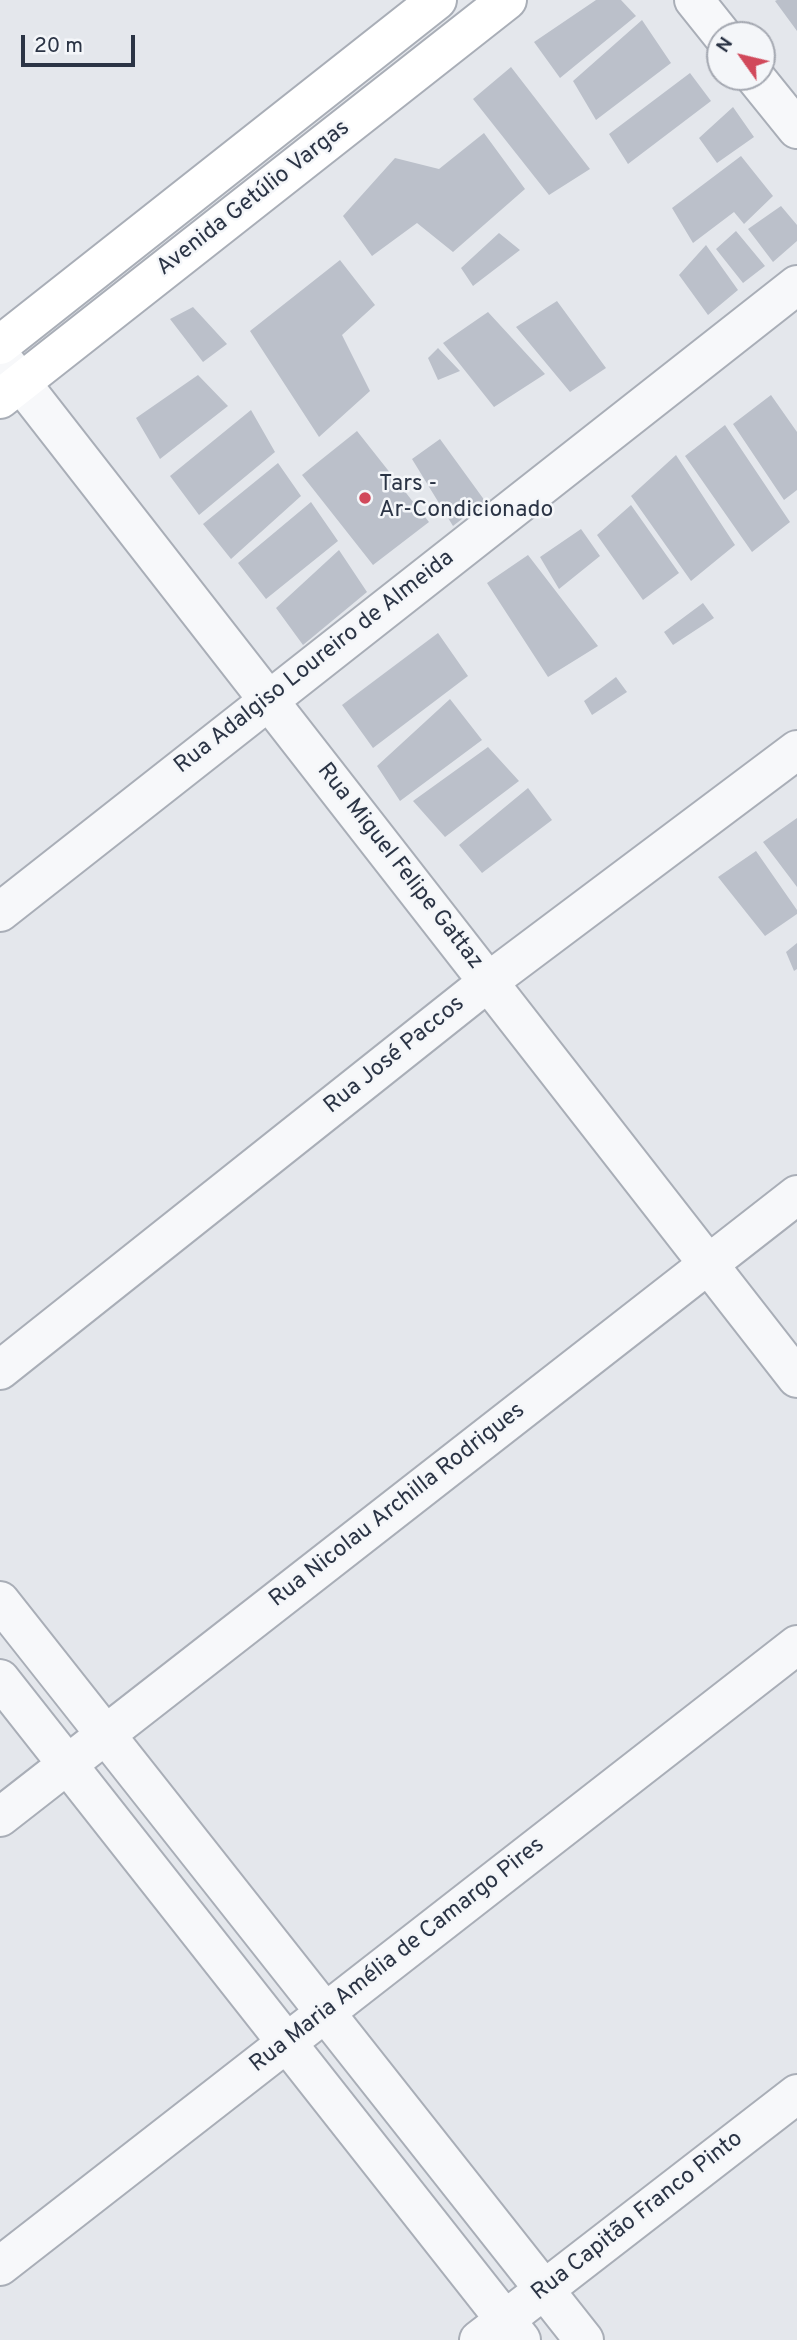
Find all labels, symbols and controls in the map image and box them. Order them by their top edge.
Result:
scale bar [24,21,138,65]
north arrow [706,21,776,91]
text: 20 m [34,33,83,60]
text: N [711,33,739,58]
street label: Avenida Getúlio Vargas [152,115,356,283]
place label: Tars - Ar-Condicionado [379,471,553,525]
marker: Tars - Ar-Condicionado [357,490,373,506]
street label: Rua Adalgiso Loureiro de Almeida [170,545,460,781]
street label: Rua Miguel Felipe Gattaz [310,758,488,976]
street label: Rua José Paccos [319,991,471,1121]
street label: Rua Nicolau Archilla Rodrigues [265,1398,531,1614]
street label: Rua Maria Amélia de Camargo Pires [245,1832,551,2080]
street label: Rua Capitão Franco Pinto [527,2126,749,2308]

